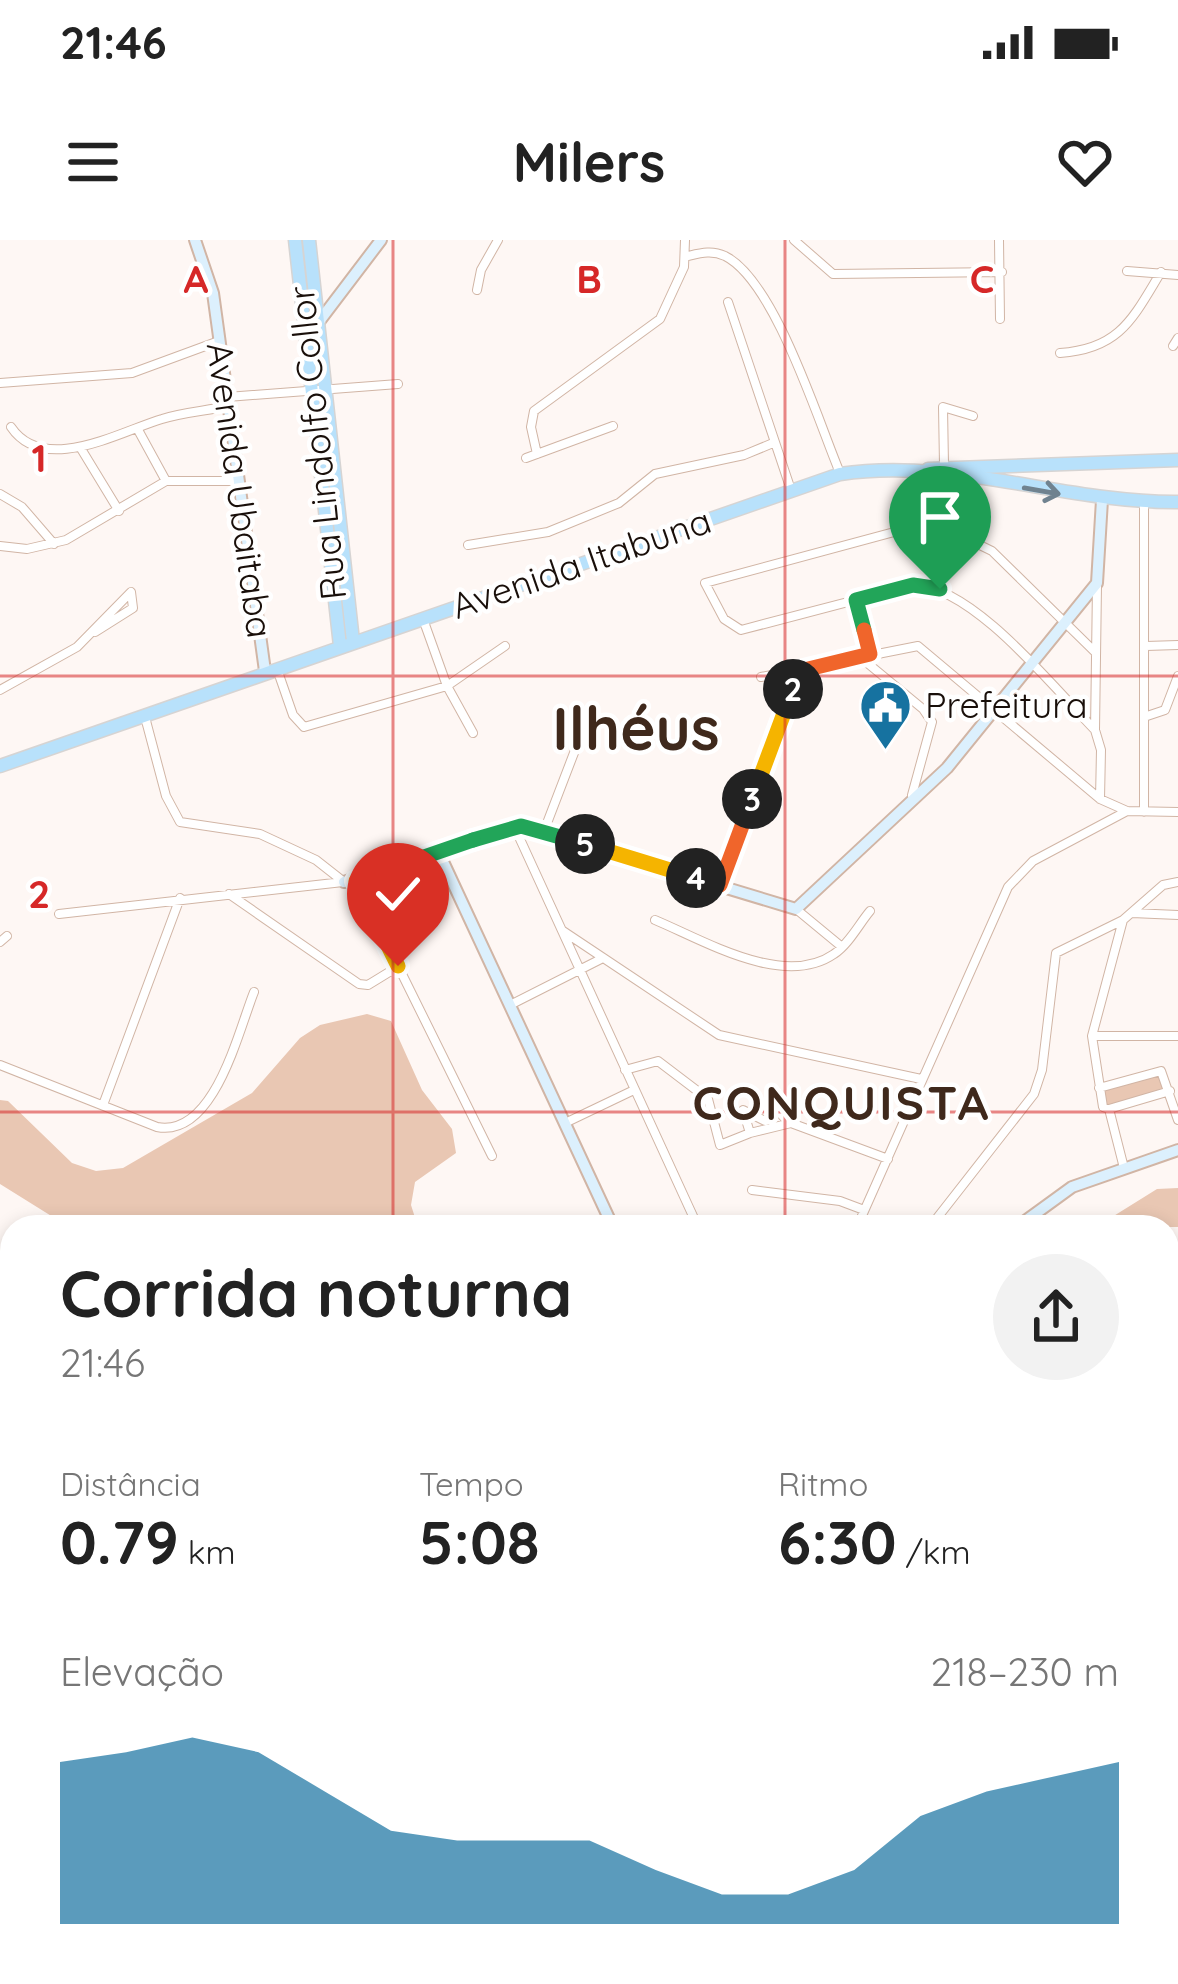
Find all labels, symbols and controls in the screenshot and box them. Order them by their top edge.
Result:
text: 21:46 [60,14,167,70]
text: Milers [513,128,665,196]
icon: menu [60,129,126,195]
icon: heart [1052,129,1118,195]
text: A [184,254,209,303]
text: B [576,254,602,303]
text: C [970,254,994,303]
street label: Rua Lindolfo Collor [278,284,355,602]
street label: Avenida Ubaitaba [197,339,284,641]
text: 1 [31,433,47,482]
pin [889,466,991,589]
one-way arrow [1022,481,1061,503]
icon: arrive [907,484,973,550]
street label: Avenida Itabuna [445,497,716,628]
pin: 2 [763,659,823,719]
text: 2 [784,668,802,709]
public building icon: Prefeitura [858,677,914,751]
place label: Prefeitura [925,682,1087,727]
district label: Ilhéus [552,690,720,765]
pin: 3 [722,769,782,829]
text: 3 [743,778,761,819]
pin: 5 [555,814,615,874]
text: 5 [575,823,595,864]
pin [347,843,449,966]
pin: 4 [666,848,726,908]
text: 4 [686,857,706,898]
icon: check [365,861,431,927]
text: 2 [28,869,50,918]
district label: CONQUISTA [692,1072,992,1132]
text: Corrida noturna [60,1251,573,1334]
button: share [993,1254,1119,1380]
text: 21:46 [60,1338,145,1387]
text: Distância [60,1463,201,1504]
text: Tempo [419,1463,524,1504]
text: Ritmo [778,1463,868,1504]
text: 0.79 [60,1504,179,1579]
text: 5:08 [419,1504,540,1579]
text: 6:30 [778,1504,897,1579]
text: km [179,1531,236,1572]
text: /km [897,1531,971,1572]
text: Elevação [60,1647,224,1696]
text: 218–230 m [931,1647,1119,1696]

